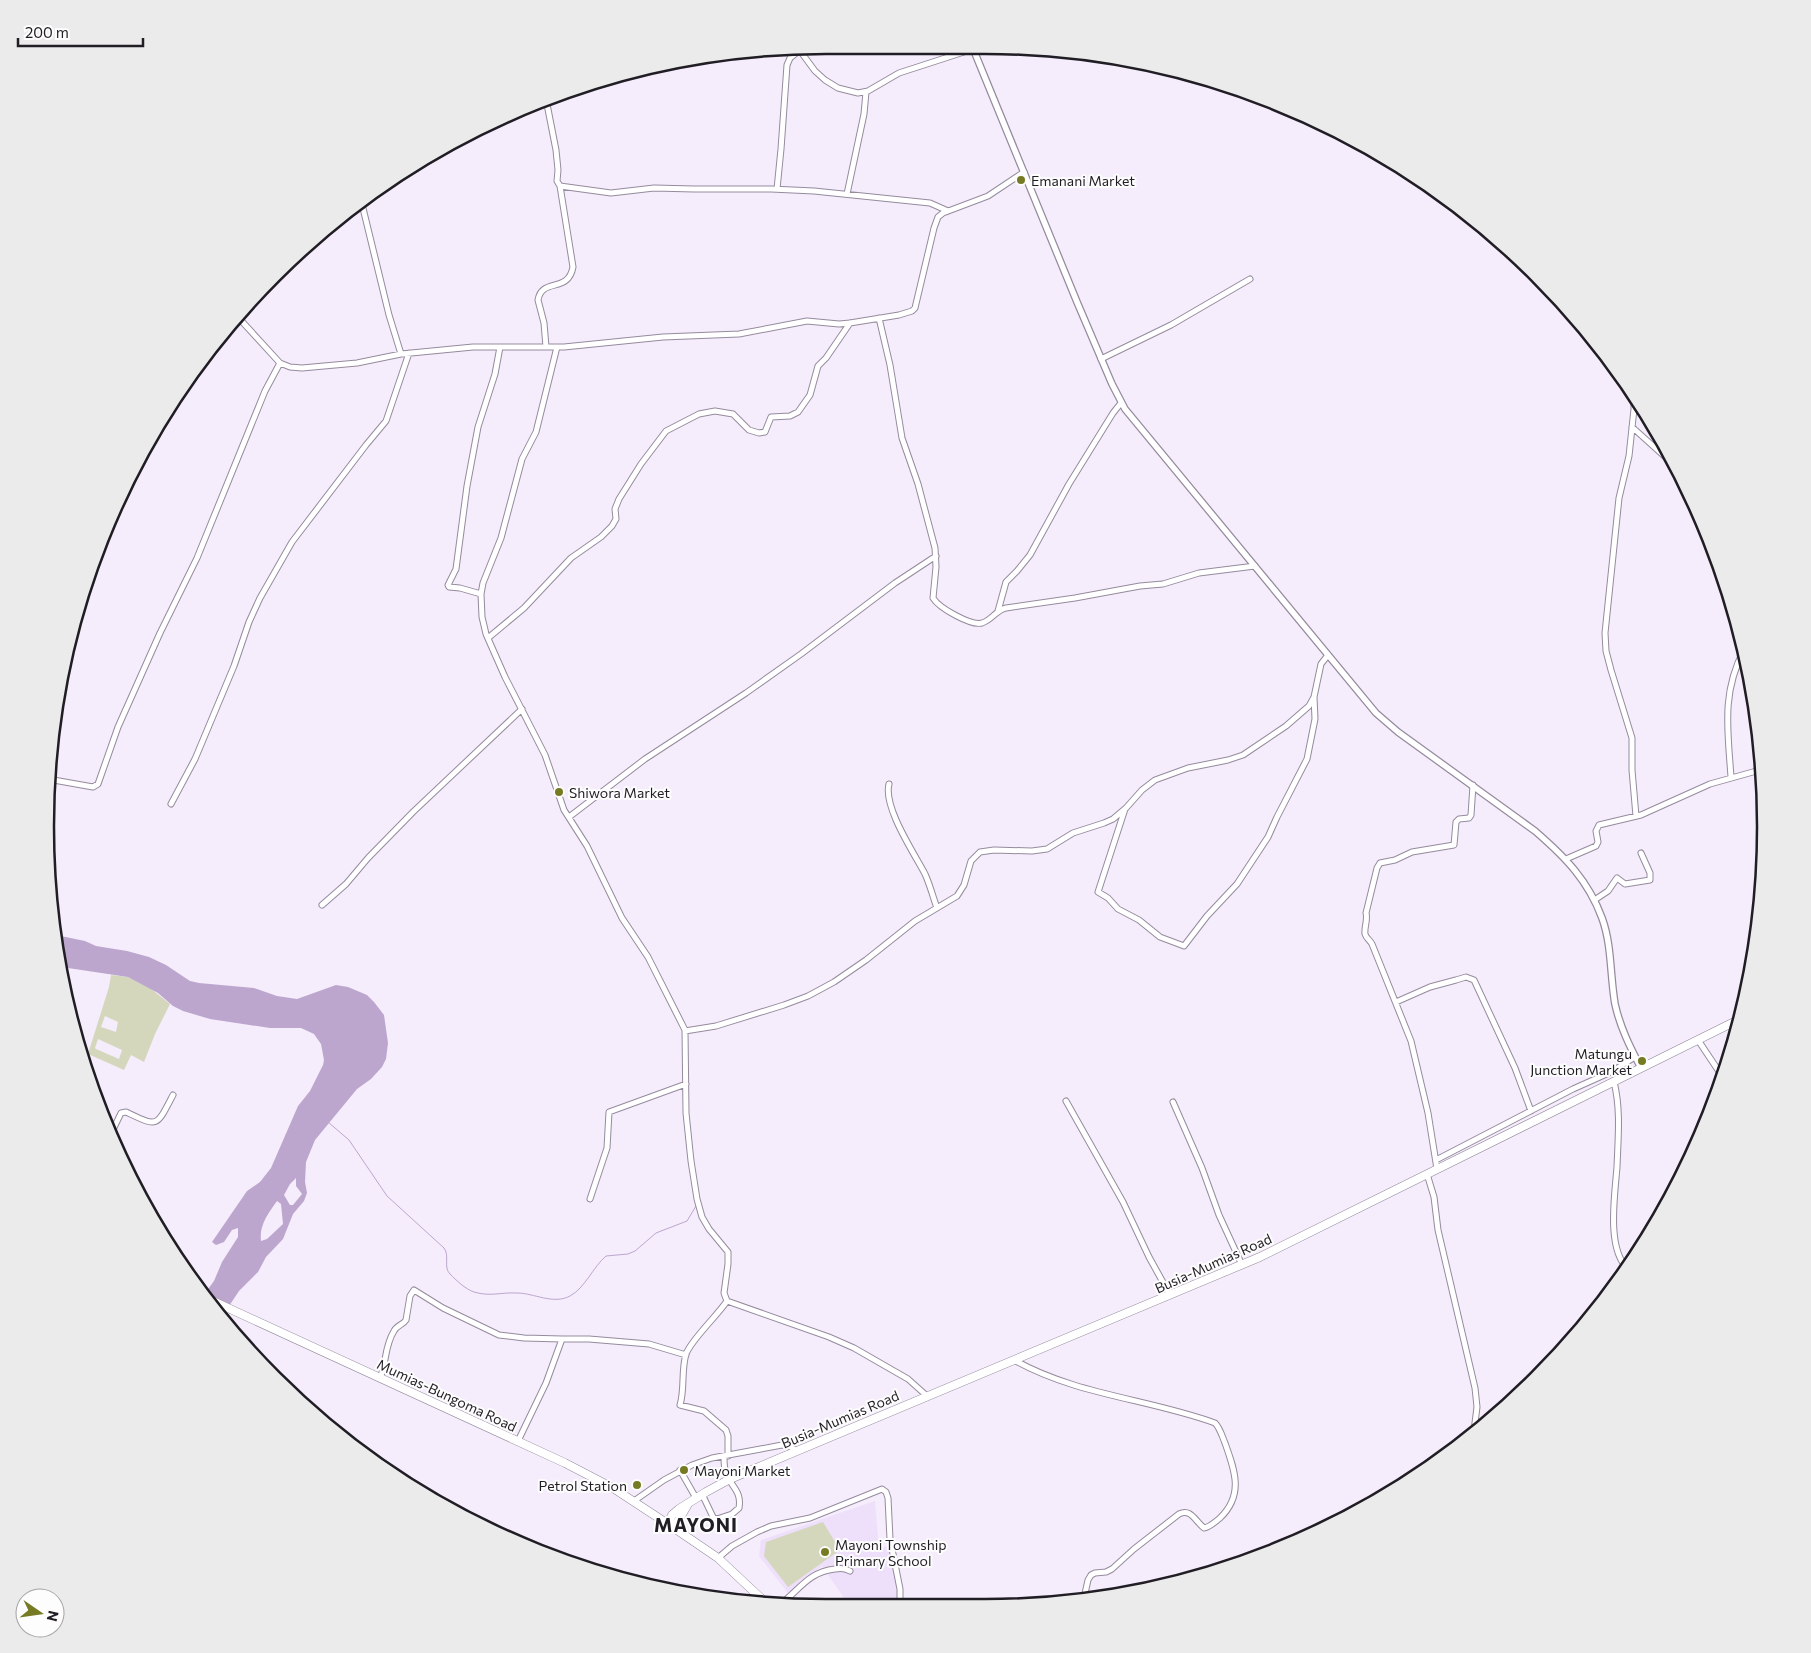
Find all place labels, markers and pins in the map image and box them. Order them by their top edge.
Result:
place label: Emanani Market [1031,172,1135,189]
marker: Emanani Market [1015,174,1027,186]
place label: Shiwora Market [569,784,670,801]
marker: Shiwora Market [553,786,565,798]
place label: Matungu Junction Market [1530,1045,1632,1078]
marker: Matungu Junction Market [1636,1055,1648,1067]
place label: Mayoni Market [694,1462,791,1479]
marker: Mayoni Market [678,1464,690,1476]
place label: Petrol Station [539,1477,627,1494]
marker: Petrol Station [631,1479,643,1491]
place label: Mayoni Township Primary School [835,1536,947,1569]
marker: Mayoni Township Primary School [819,1546,831,1558]

